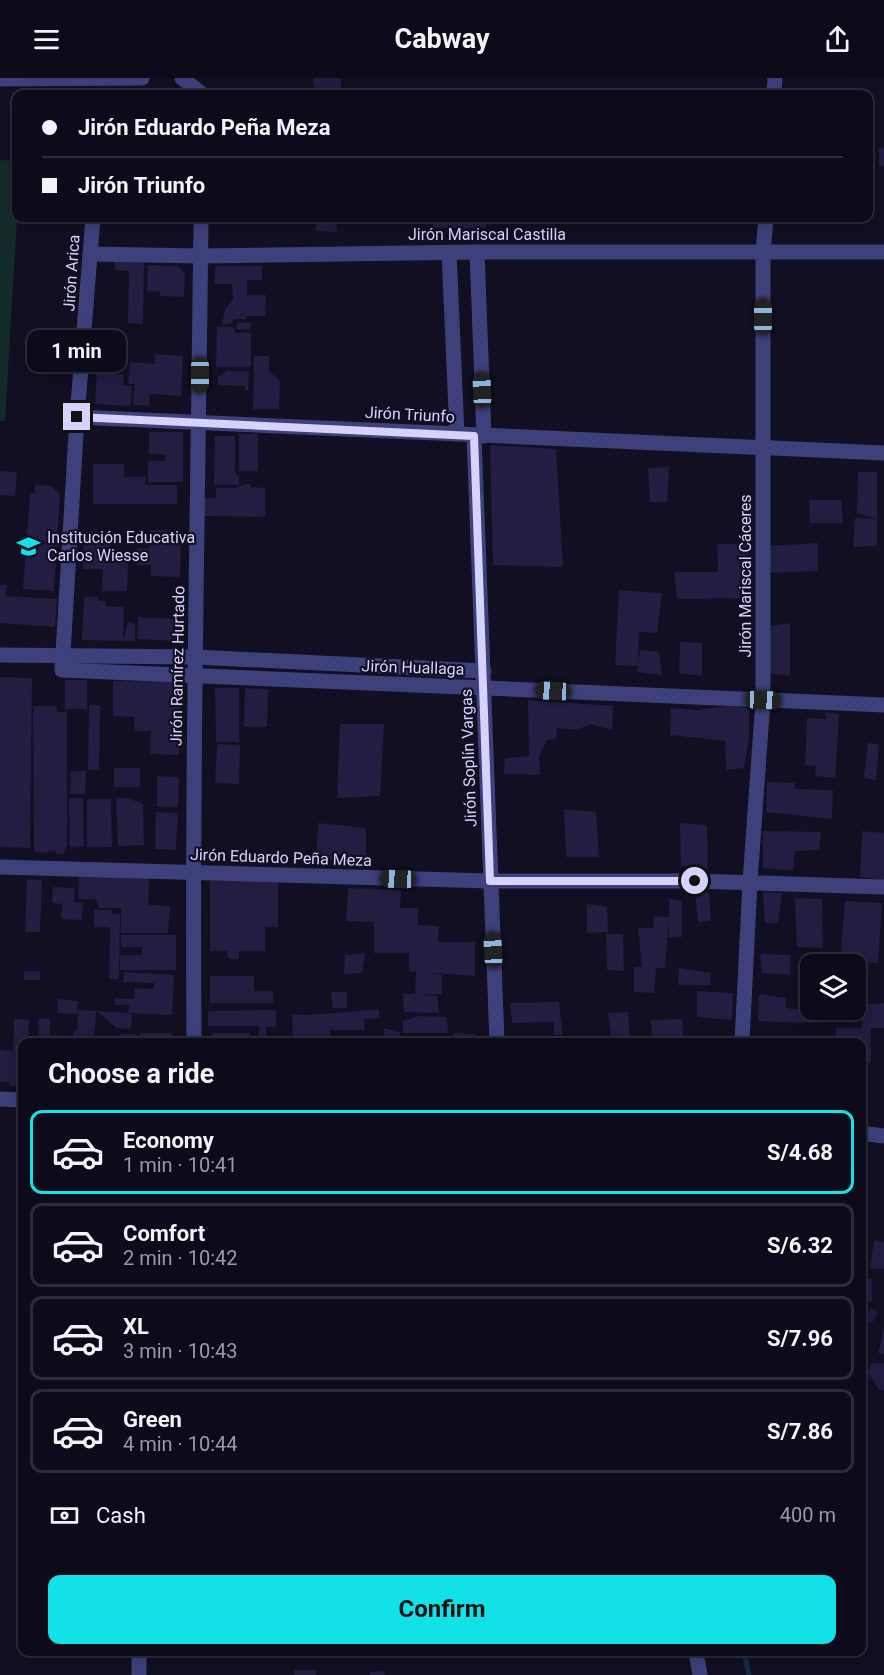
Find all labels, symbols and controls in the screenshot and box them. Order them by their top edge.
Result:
icon: menu [30,23,63,56]
text: Cabway [395,23,489,55]
icon: share [821,23,854,56]
text: Jirón Eduardo Peña Meza [78,115,330,140]
text: Jirón Triunfo [78,173,205,198]
street label: Jirón Mariscal Castilla [408,225,566,244]
street label: Jirón Arica [59,234,84,312]
car [754,299,772,335]
callout: 1 min [28,330,127,372]
text: 1 min [51,339,102,363]
car [191,357,209,393]
car [472,372,492,408]
route end [63,403,90,430]
street label: Jirón Triunfo [364,403,456,426]
street label: Jirón Mariscal Cáceres [736,494,755,658]
place label: Institución Educativa Carlos Wiesse [47,528,195,565]
school or university icon: Institución Educativa Carlos Wiesse [16,533,42,559]
street label: Jirón Ramírez Hurtado [167,586,188,746]
street label: Jirón Huallaga [361,656,465,679]
car [535,681,571,701]
street label: Jirón Soplín Vargas [457,689,480,827]
car [745,690,781,710]
street label: Jirón Eduardo Peña Meza [190,845,372,870]
route start [681,867,708,894]
car [380,869,416,889]
car [483,932,503,968]
map controls [800,954,866,1020]
button: layers [800,954,866,1020]
text: Choose a ride [48,1058,214,1090]
icon: car [51,1125,105,1179]
text: Economy [123,1128,214,1153]
text: S/4.68 [767,1140,833,1165]
text: 1 min · 10:41 [123,1153,238,1177]
icon: car [51,1218,105,1272]
text: Comfort [123,1221,205,1246]
text: S/6.32 [767,1233,833,1258]
text: 2 min · 10:42 [123,1246,238,1270]
icon: car [51,1311,105,1365]
text: XL [123,1314,149,1339]
text: S/7.96 [767,1326,833,1351]
text: 3 min · 10:43 [123,1339,238,1363]
icon: car [51,1404,105,1458]
text: Green [123,1407,182,1432]
text: S/7.86 [767,1419,833,1444]
text: 4 min · 10:44 [123,1432,238,1456]
icon: cash [48,1499,81,1532]
text: Cash [96,1503,146,1528]
text: 400 m [780,1503,836,1527]
button: Confirm [48,1575,836,1644]

